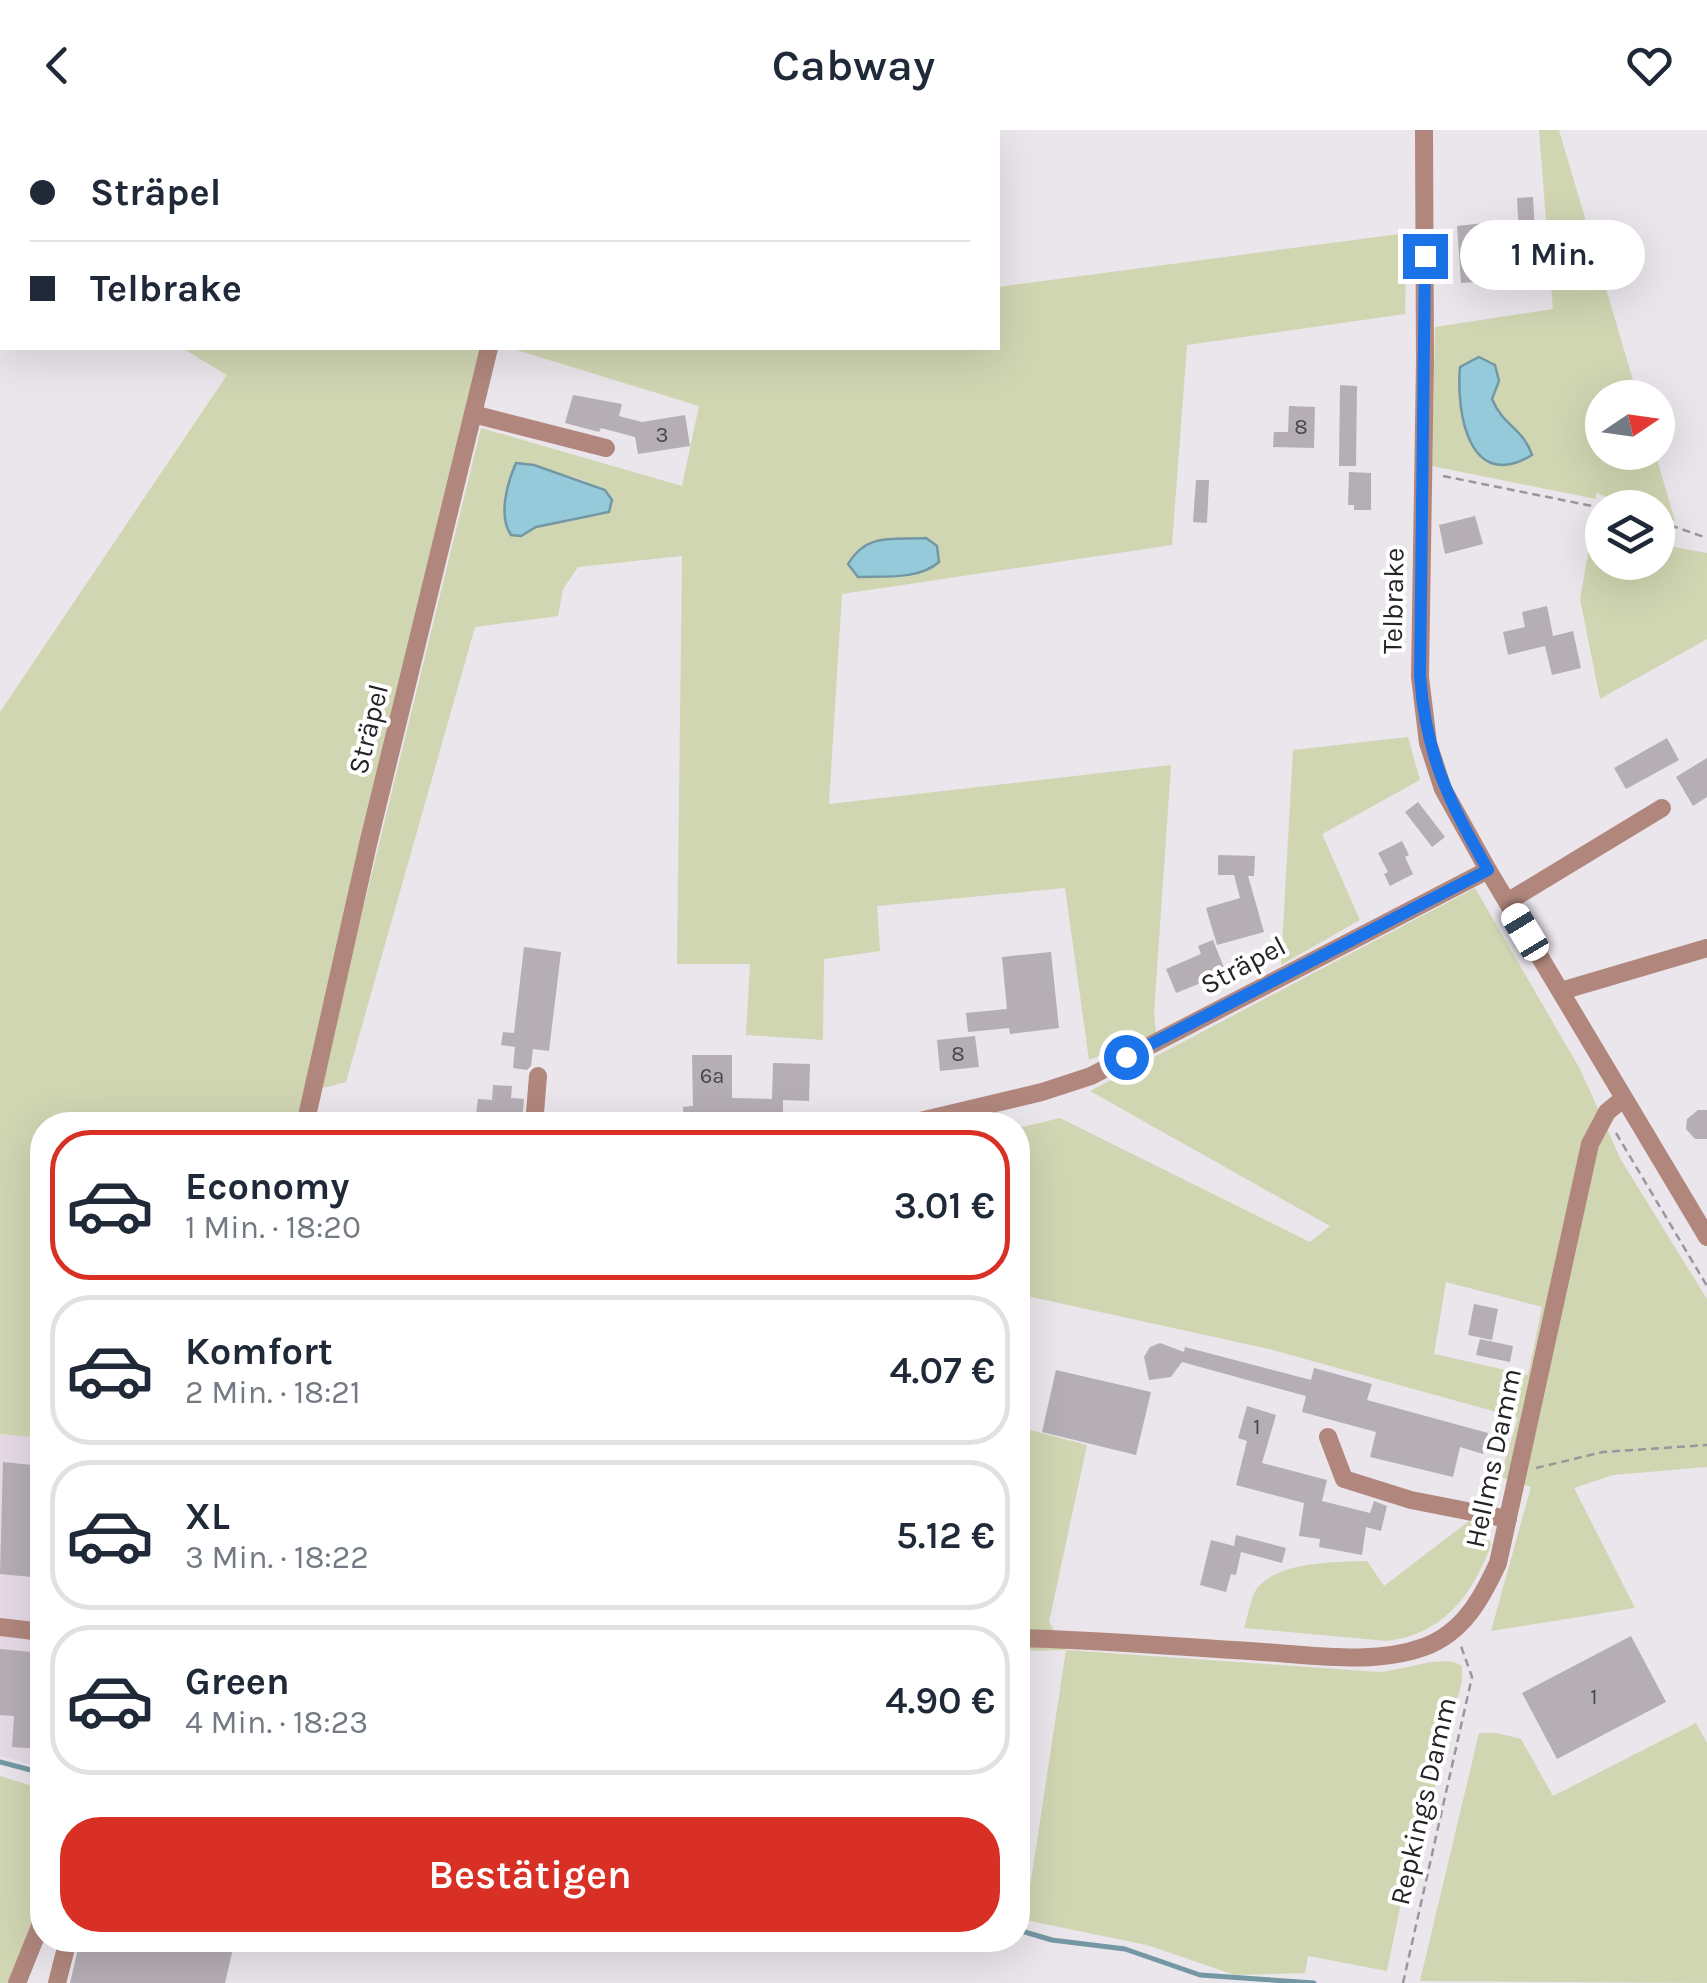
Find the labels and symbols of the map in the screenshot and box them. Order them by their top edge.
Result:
callout: 1 Min. [1460,221,1645,291]
route end [1403,234,1448,279]
north arrow [1585,380,1675,470]
house number: 8 [1294,414,1308,440]
house number: 3 [656,422,669,448]
street label: Telbrake [1376,548,1410,654]
street label: Sträpel [341,681,395,777]
car [1497,899,1553,965]
street label: Sträpel [1195,929,1291,1001]
route start [1104,1035,1149,1080]
house number: 8 [951,1041,965,1067]
house number: 6a [700,1063,724,1089]
street label: Hellms Damm [1458,1365,1528,1551]
house number: 1 [1253,1414,1261,1440]
house number: 1 [1590,1684,1598,1710]
street label: Repkings Damm [1383,1694,1463,1908]

